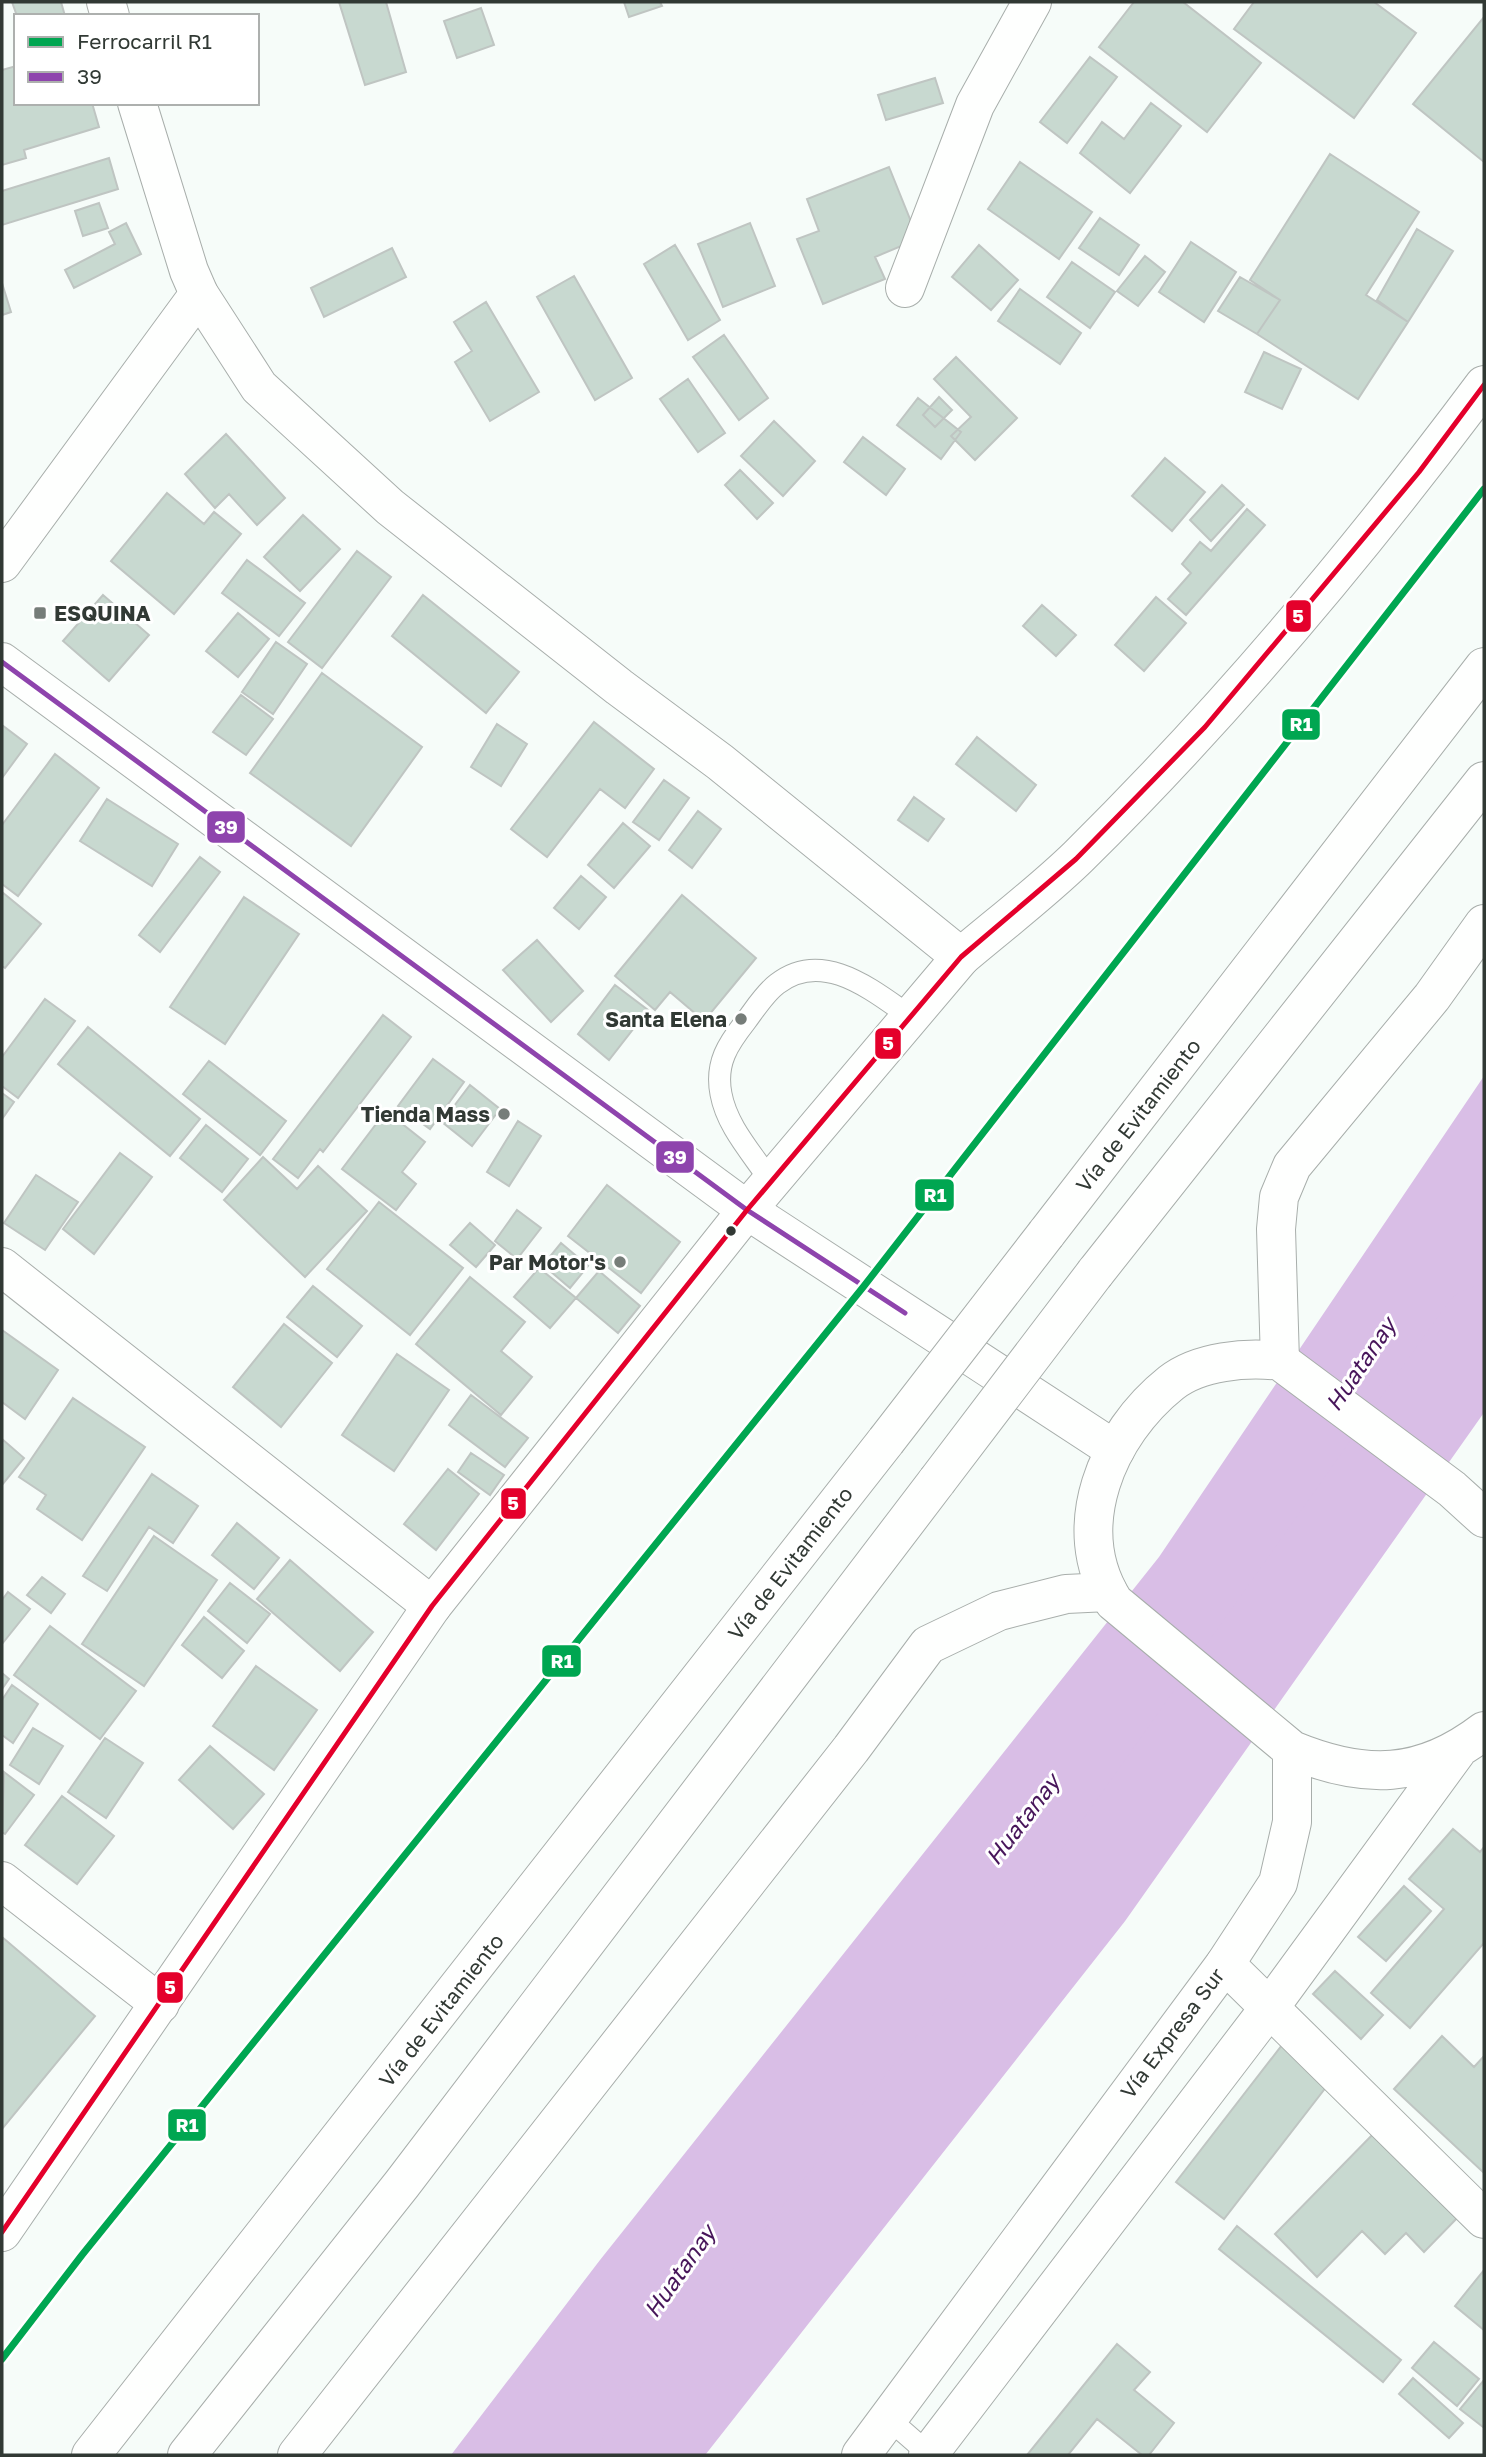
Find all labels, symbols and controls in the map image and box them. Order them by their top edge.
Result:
legend [14,14,259,105]
text: Ferrocarril R1 [77,28,212,54]
text: 39 [77,63,102,89]
line badge: 5 [1285,599,1312,633]
place label: ESQUINA [54,600,151,626]
text: 5 [1292,604,1304,627]
marker: ESQUINA [32,605,48,621]
line badge: R1 [1281,708,1321,741]
text: R1 [1290,712,1313,735]
line badge: 39 [206,810,246,844]
text: 39 [214,815,238,838]
place label: Santa Elena [605,1006,727,1032]
marker: Santa Elena [733,1011,749,1027]
line badge: 5 [874,1027,902,1060]
text: 5 [882,1031,894,1054]
street label: Vía de Evitamiento [1070,1033,1206,1197]
place label: Tienda Mass [361,1101,490,1127]
marker: Tienda Mass [496,1106,512,1122]
line badge: 39 [655,1140,695,1174]
text: 39 [663,1145,687,1168]
line badge: R1 [914,1178,955,1212]
text: R1 [924,1183,947,1206]
unlabelled marker [724,1224,738,1238]
place label: Par Motor's [489,1249,606,1275]
marker: Par Motor's [612,1254,628,1270]
water label: Huatanay [1319,1310,1403,1416]
street label: Vía de Evitamiento [722,1481,858,1645]
line badge: 5 [500,1487,527,1520]
text: 5 [507,1491,519,1514]
line badge: R1 [541,1644,582,1678]
text: R1 [551,1649,574,1672]
water label: Huatanay [979,1766,1067,1870]
street label: Vía de Evitamiento [373,1928,509,2092]
street label: Vía Expresa Sur [1114,1963,1230,2103]
line badge: 5 [156,1971,184,2004]
text: 5 [164,1975,176,1998]
line badge: R1 [167,2108,207,2142]
text: R1 [176,2113,199,2136]
water label: Huatanay [637,2217,723,2322]

